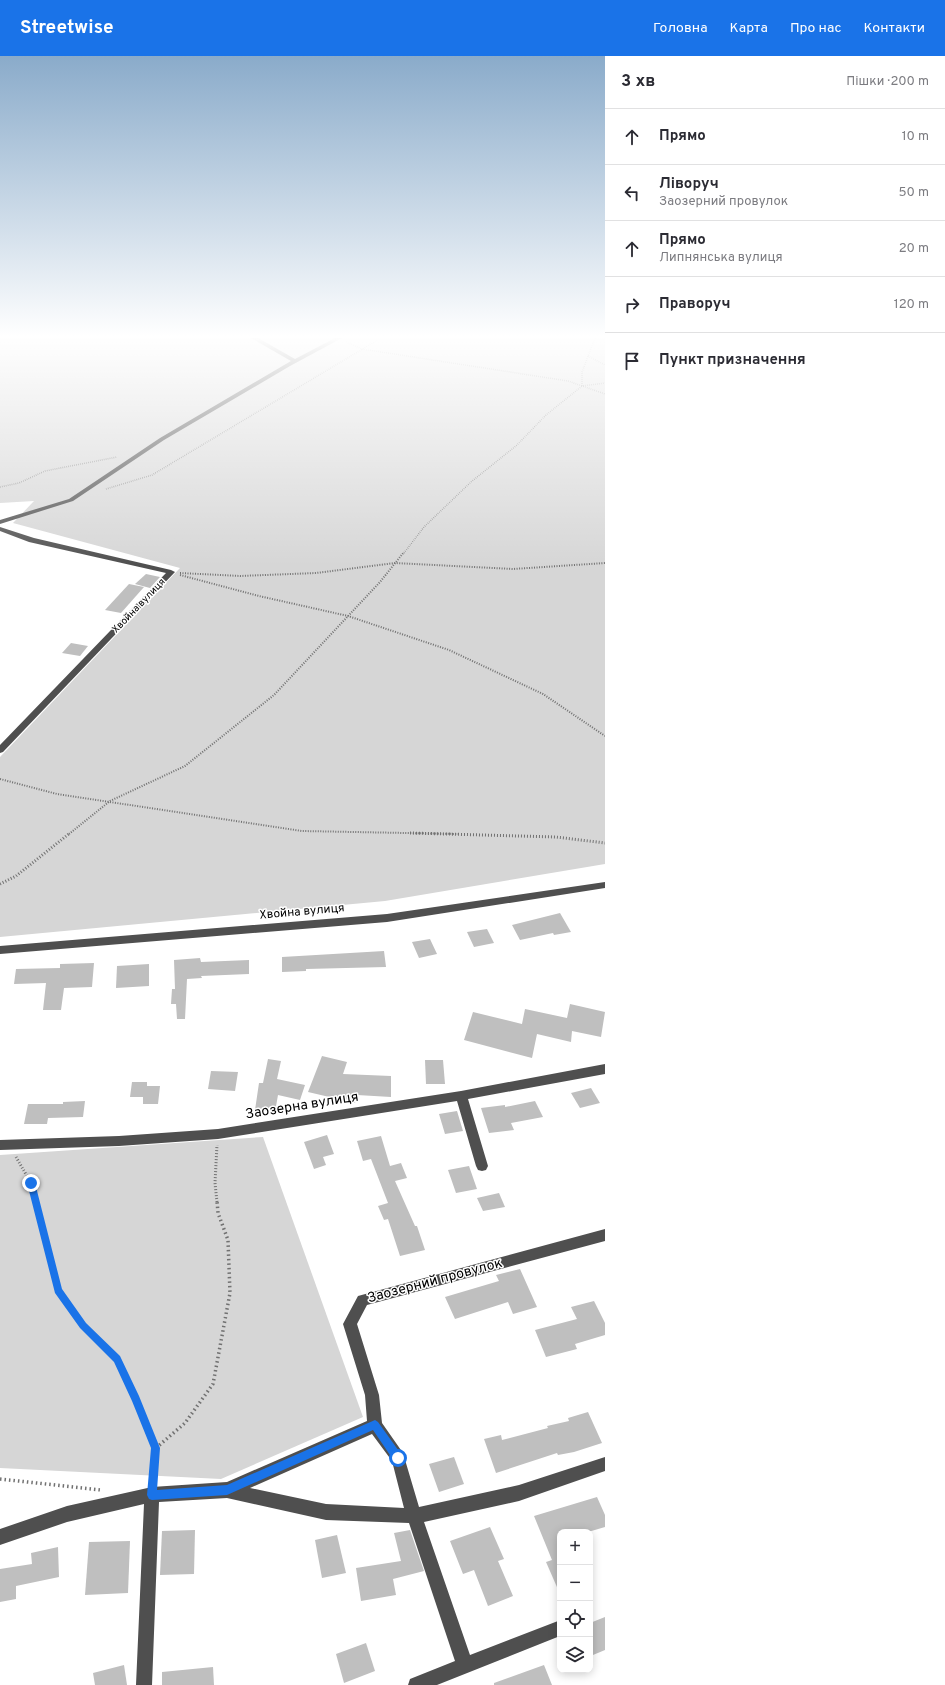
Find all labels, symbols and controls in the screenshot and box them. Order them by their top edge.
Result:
text: Streetwise [20,16,113,40]
text: Головна [653,20,708,37]
text: Карта [730,20,768,37]
text: Про нас [790,20,841,37]
text: Контакти [863,20,925,37]
text: 3 хв [621,71,655,93]
text: Пішки · 200 m [846,74,929,90]
icon: ahead [621,126,643,148]
text: Прямо [659,127,706,146]
text: 10 m [902,129,929,145]
text: Ліворуч [659,175,719,194]
icon: left [621,182,643,204]
text: 50 m [899,185,929,201]
text: Заозерний провулок [659,194,788,210]
text: Прямо [659,231,706,250]
icon: ahead [621,238,643,260]
text: 20 m [899,241,929,257]
text: Липнянська вулиця [659,250,783,266]
icon: right [621,294,643,316]
text: Праворуч [659,295,730,314]
text: 120 m [894,297,929,313]
icon: arrive [621,350,643,372]
text: Пункт призначення [659,351,806,370]
street label: Хвойна вулиця [110,576,168,636]
street label: Хвойна вулиця [259,900,345,924]
street label: Заозерна вулиця [244,1089,360,1123]
route end [22,1174,40,1192]
street label: Заозерний провулок [366,1255,504,1307]
route start [389,1449,407,1467]
map controls [557,1529,593,1673]
button: + [557,1529,593,1565]
button: − [557,1565,593,1601]
button: locate [557,1601,593,1637]
button: layers [557,1637,593,1673]

